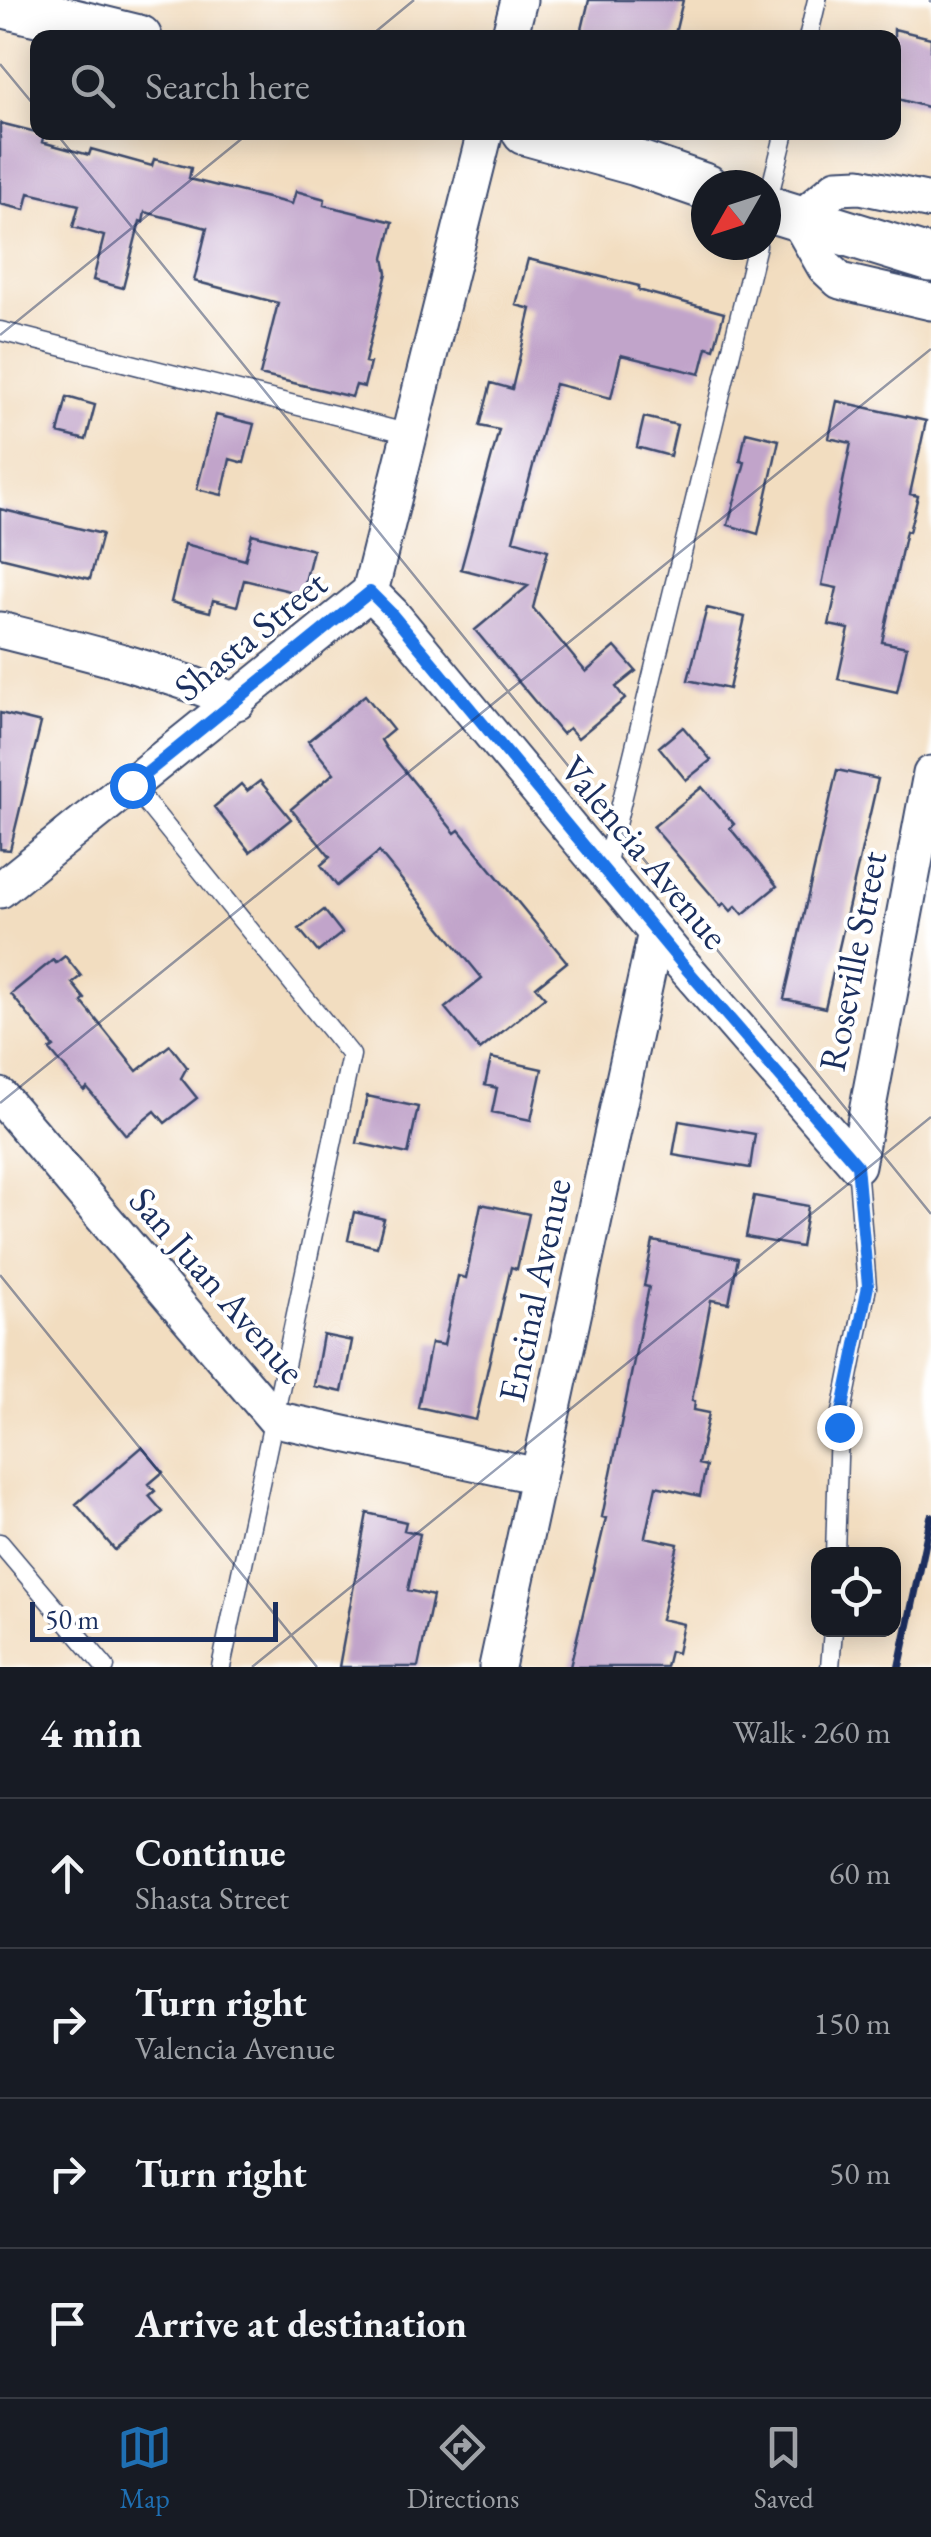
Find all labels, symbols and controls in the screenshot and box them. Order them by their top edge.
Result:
search box [30,30,901,140]
icon: search [65,58,120,113]
text: Search here [145,61,310,110]
north arrow [691,170,781,260]
street label: Shasta Street [164,558,337,712]
street label: Valencia Avenue [550,745,740,959]
route start [110,763,156,809]
street label: Roseville Street [807,847,897,1075]
street label: Encinal Avenue [486,1174,582,1406]
street label: San Juan Avenue [119,1176,317,1394]
route end [817,1405,863,1451]
map controls [811,1547,901,1637]
button: locate [811,1547,901,1637]
scale bar [30,1597,278,1642]
text: 50 m [45,1601,99,1637]
text: 4 min [40,1705,142,1760]
text: Walk · 260 m [733,1711,891,1753]
text: Continue [135,1828,286,1877]
icon: ahead [40,1846,95,1901]
text: 60 m [829,1852,891,1894]
text: Shasta Street [135,1877,289,1919]
text: Turn right [135,1978,307,2027]
icon: right [40,1996,95,2051]
text: 150 m [814,2002,891,2044]
text: Valencia Avenue [135,2027,335,2069]
icon: right [40,2146,95,2201]
text: Turn right [135,2149,307,2198]
text: 50 m [829,2152,891,2194]
icon: arrive [40,2296,95,2351]
text: Arrive at destination [135,2299,467,2348]
tab: Map [117,2420,172,2516]
tab: Directions [407,2420,519,2516]
tab: Saved [754,2420,814,2516]

